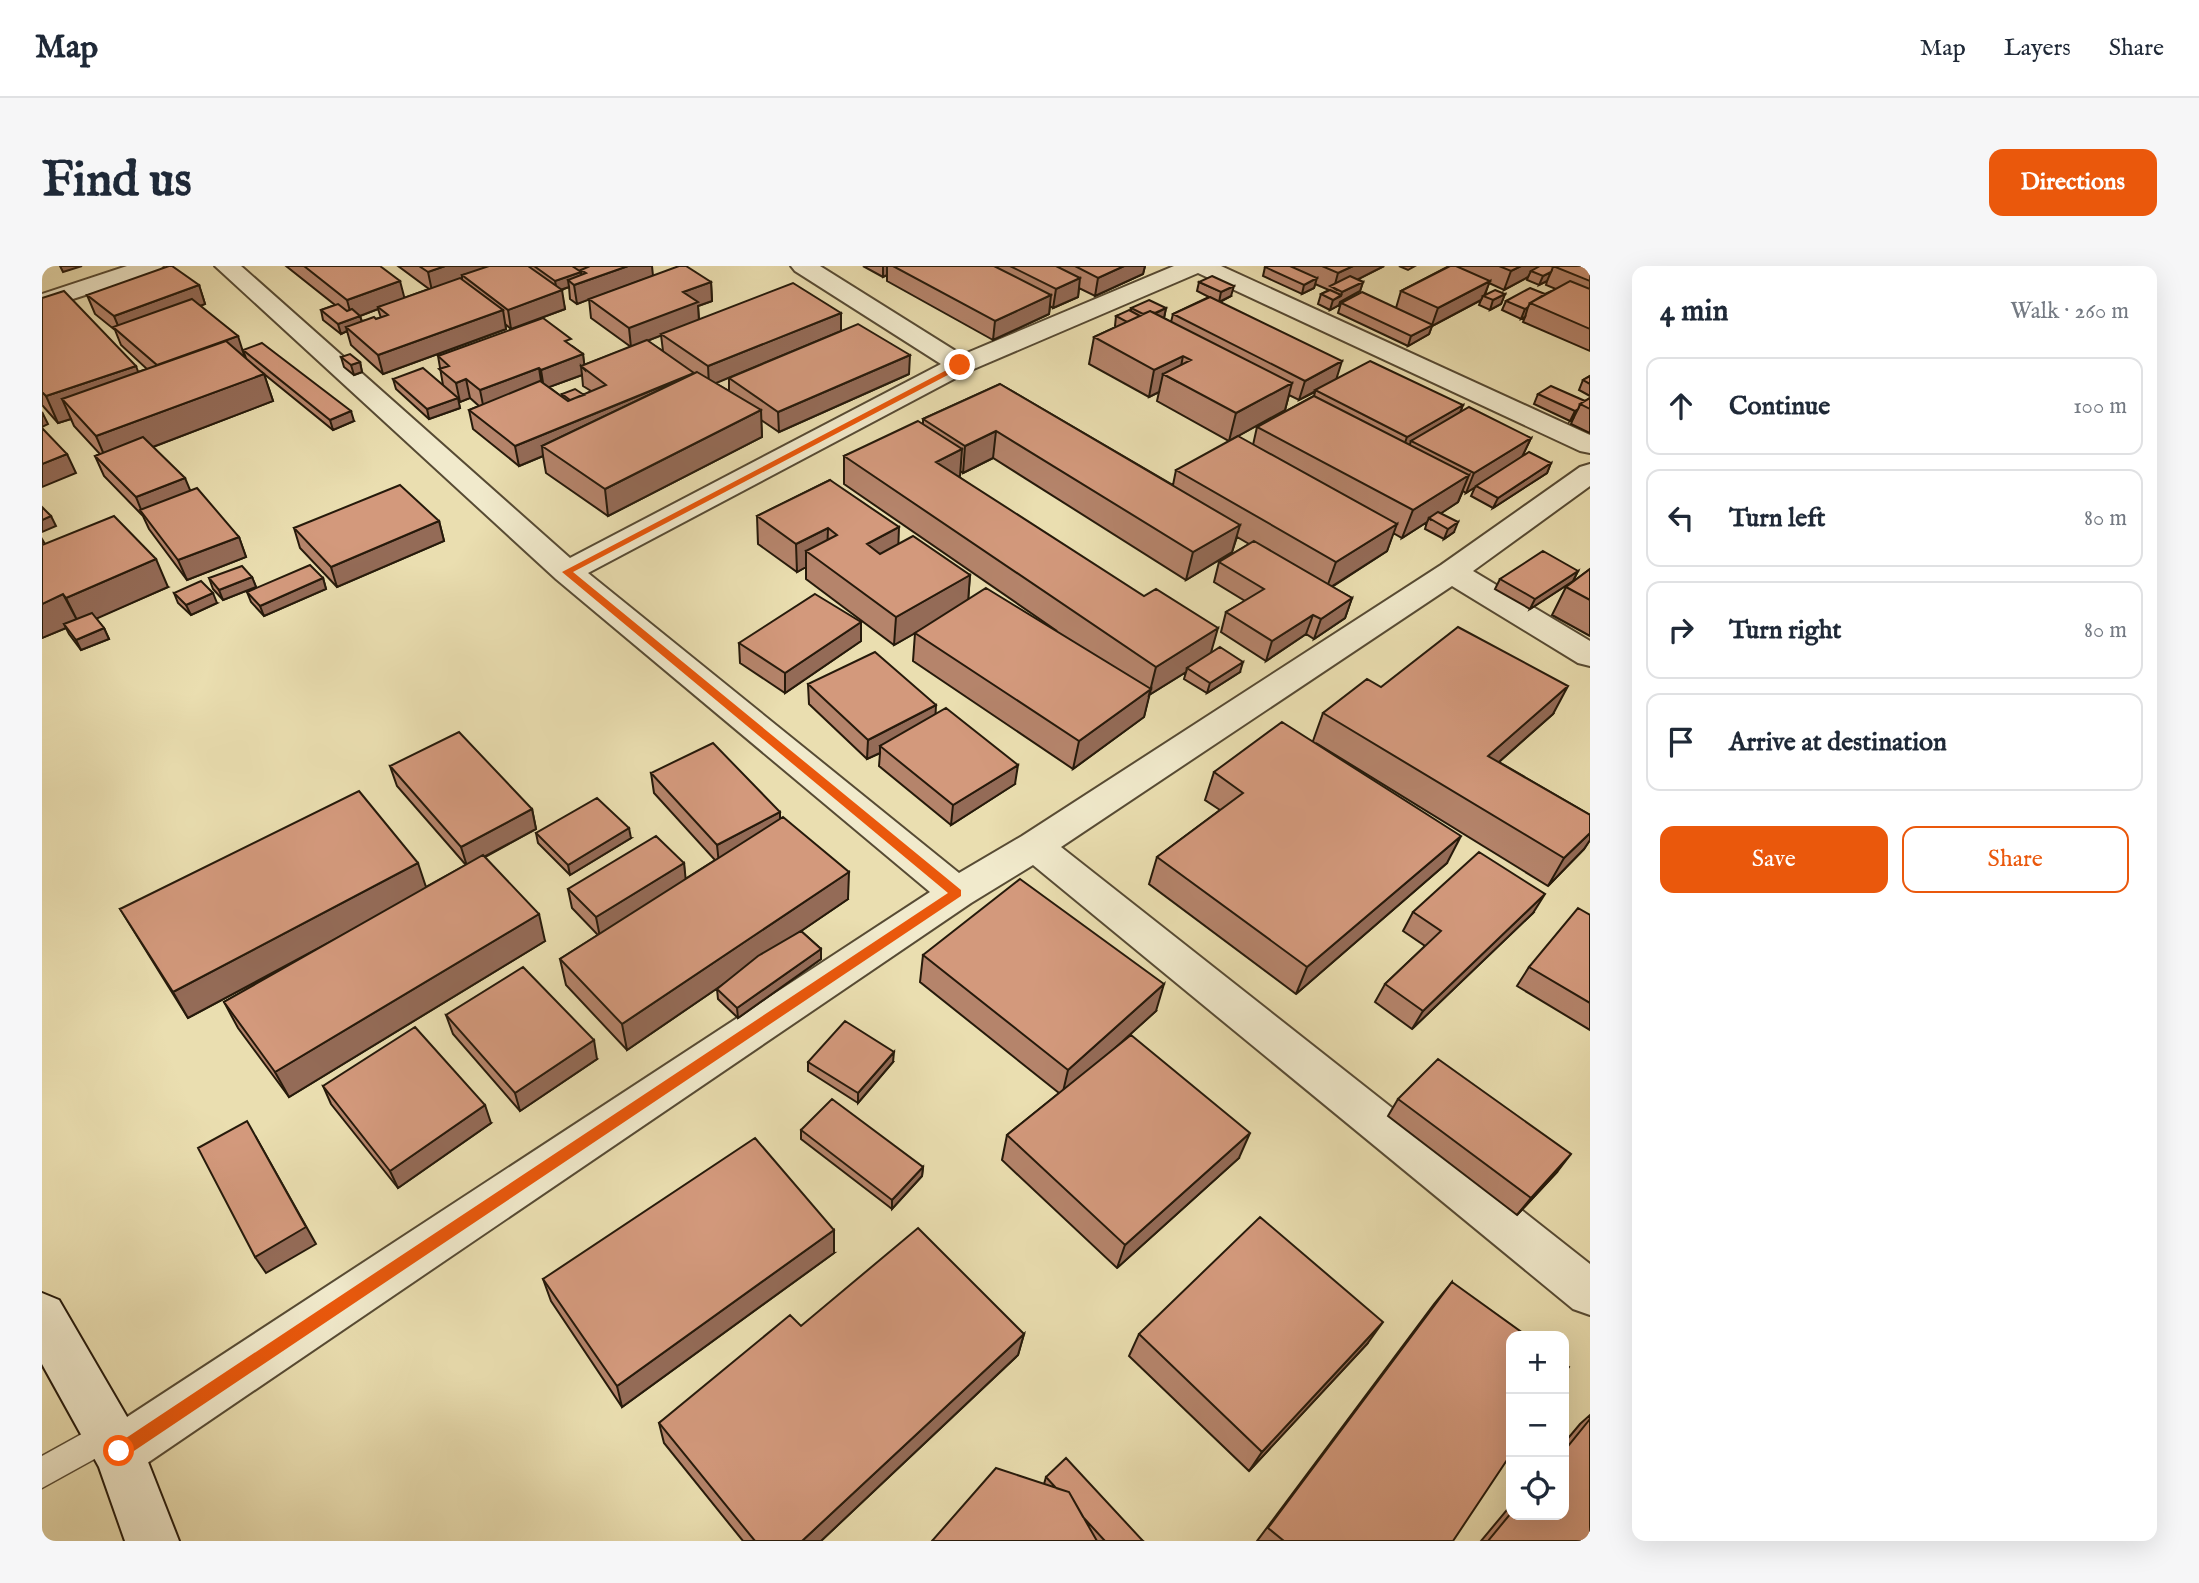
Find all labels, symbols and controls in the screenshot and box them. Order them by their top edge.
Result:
text: Map [35,27,98,69]
text: Map [1920,33,1966,64]
text: Layers [2004,33,2071,64]
text: Share [2109,33,2164,64]
button: Directions [1989,149,2157,216]
text: Find us [42,151,192,213]
text: 4 min [1660,293,1728,331]
text: Walk · 260 m [2010,297,2129,326]
route end [944,349,975,380]
icon: ahead [1662,387,1700,425]
text: Continue [1729,390,1830,423]
text: 100 m [2073,392,2127,421]
icon: left [1662,499,1700,537]
text: Turn left [1729,502,1826,535]
text: 80 m [2084,504,2127,533]
icon: right [1662,611,1700,649]
text: Turn right [1729,614,1842,647]
text: 80 m [2084,616,2127,645]
icon: arrive [1662,723,1700,761]
text: Arrive at destination [1729,726,1947,759]
button: Save [1660,826,1888,893]
button: Share [1902,826,2129,893]
map controls [1506,1331,1569,1520]
button: + [1506,1331,1569,1394]
button: − [1506,1394,1569,1457]
route start [103,1435,134,1466]
button: locate [1506,1457,1569,1520]

